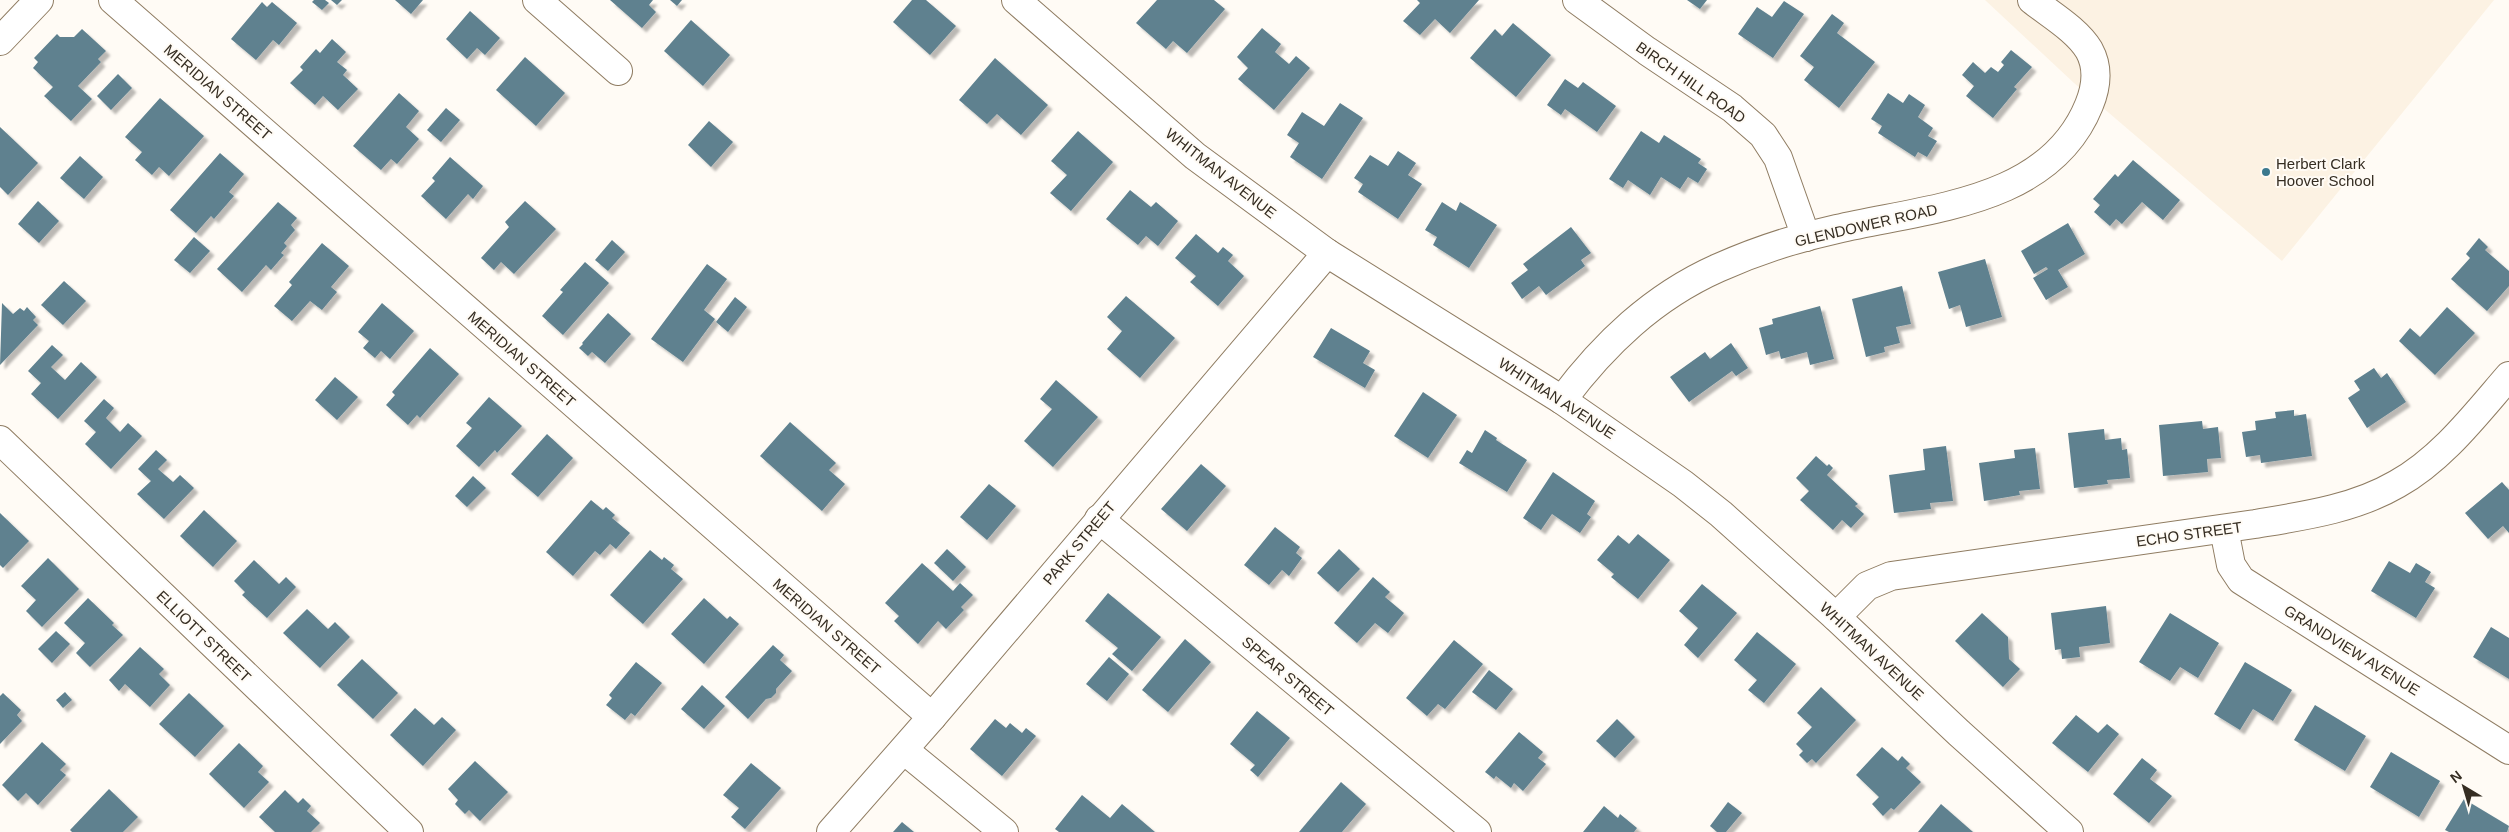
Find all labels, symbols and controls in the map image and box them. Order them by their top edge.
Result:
street label: BIRCH HILL ROAD [1633,38,1749,126]
street label: MERIDIAN STREET [161,41,275,143]
street label: WHITMAN AVENUE [1162,125,1280,221]
place label: Herbert Clark Hoover School [2276,155,2374,189]
marker: Herbert Clark Hoover School [2260,166,2272,178]
street label: GLENDOWER ROAD [1793,200,1939,250]
street label: MERIDIAN STREET [465,308,579,410]
street label: WHITMAN AVENUE [1496,354,1618,442]
street label: PARK STREET [1039,498,1119,588]
street label: ECHO STREET [2135,518,2243,550]
street label: MERIDIAN STREET [770,575,884,677]
street label: ELLIOTT STREET [154,587,254,685]
street label: WHITMAN AVENUE [1817,599,1927,703]
street label: GRANDVIEW AVENUE [2281,601,2423,699]
street label: SPEAR STREET [1239,633,1337,719]
north arrow [2439,762,2489,812]
text: N [2447,767,2465,786]

